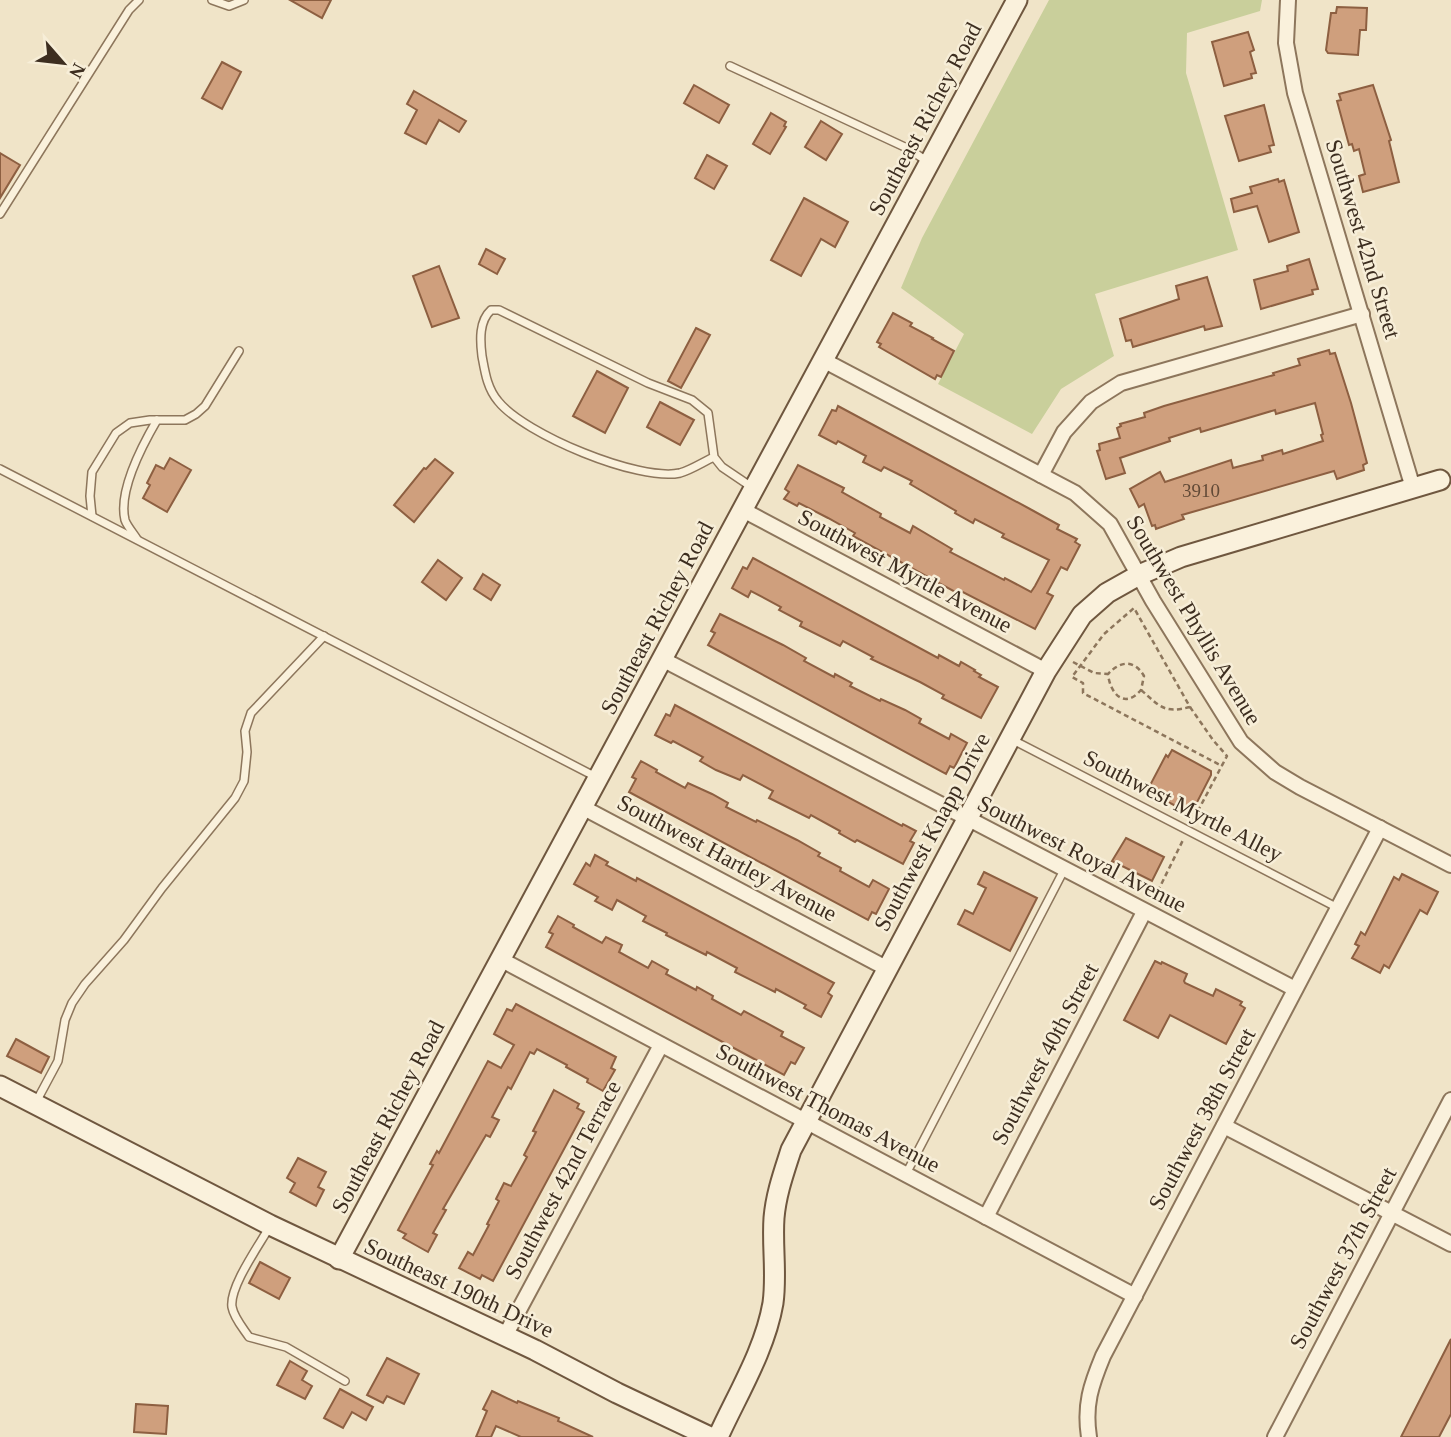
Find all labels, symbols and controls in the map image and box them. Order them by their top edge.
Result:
street label: Southeast Richey Road [864,18,987,220]
north arrow [28,28,98,98]
text: N [65,60,90,82]
street label: Southwest 42nd Street [1321,136,1405,342]
house number: 3910 [1182,480,1220,501]
street label: Southwest Myrtle Avenue [794,504,1016,638]
street label: Southwest Phyllis Avenue [1122,511,1266,729]
street label: Southeast Richey Road [596,517,719,719]
street label: Southwest Knapp Drive [869,729,995,935]
street label: Southwest Myrtle Alley [1079,745,1287,867]
street label: Southwest Hartley Avenue [613,789,841,927]
street label: Southwest Royal Avenue [973,790,1191,918]
street label: Southwest 40th Street [987,958,1104,1149]
street label: Southeast Richey Road [327,1016,450,1218]
street label: Southwest 38th Street [1144,1023,1261,1214]
street label: Southwest Thomas Avenue [712,1038,944,1178]
street label: Southwest 42nd Terrace [500,1076,626,1284]
street label: Southwest 37th Street [1285,1162,1402,1353]
street label: Southeast 190th Drive [361,1233,557,1343]

